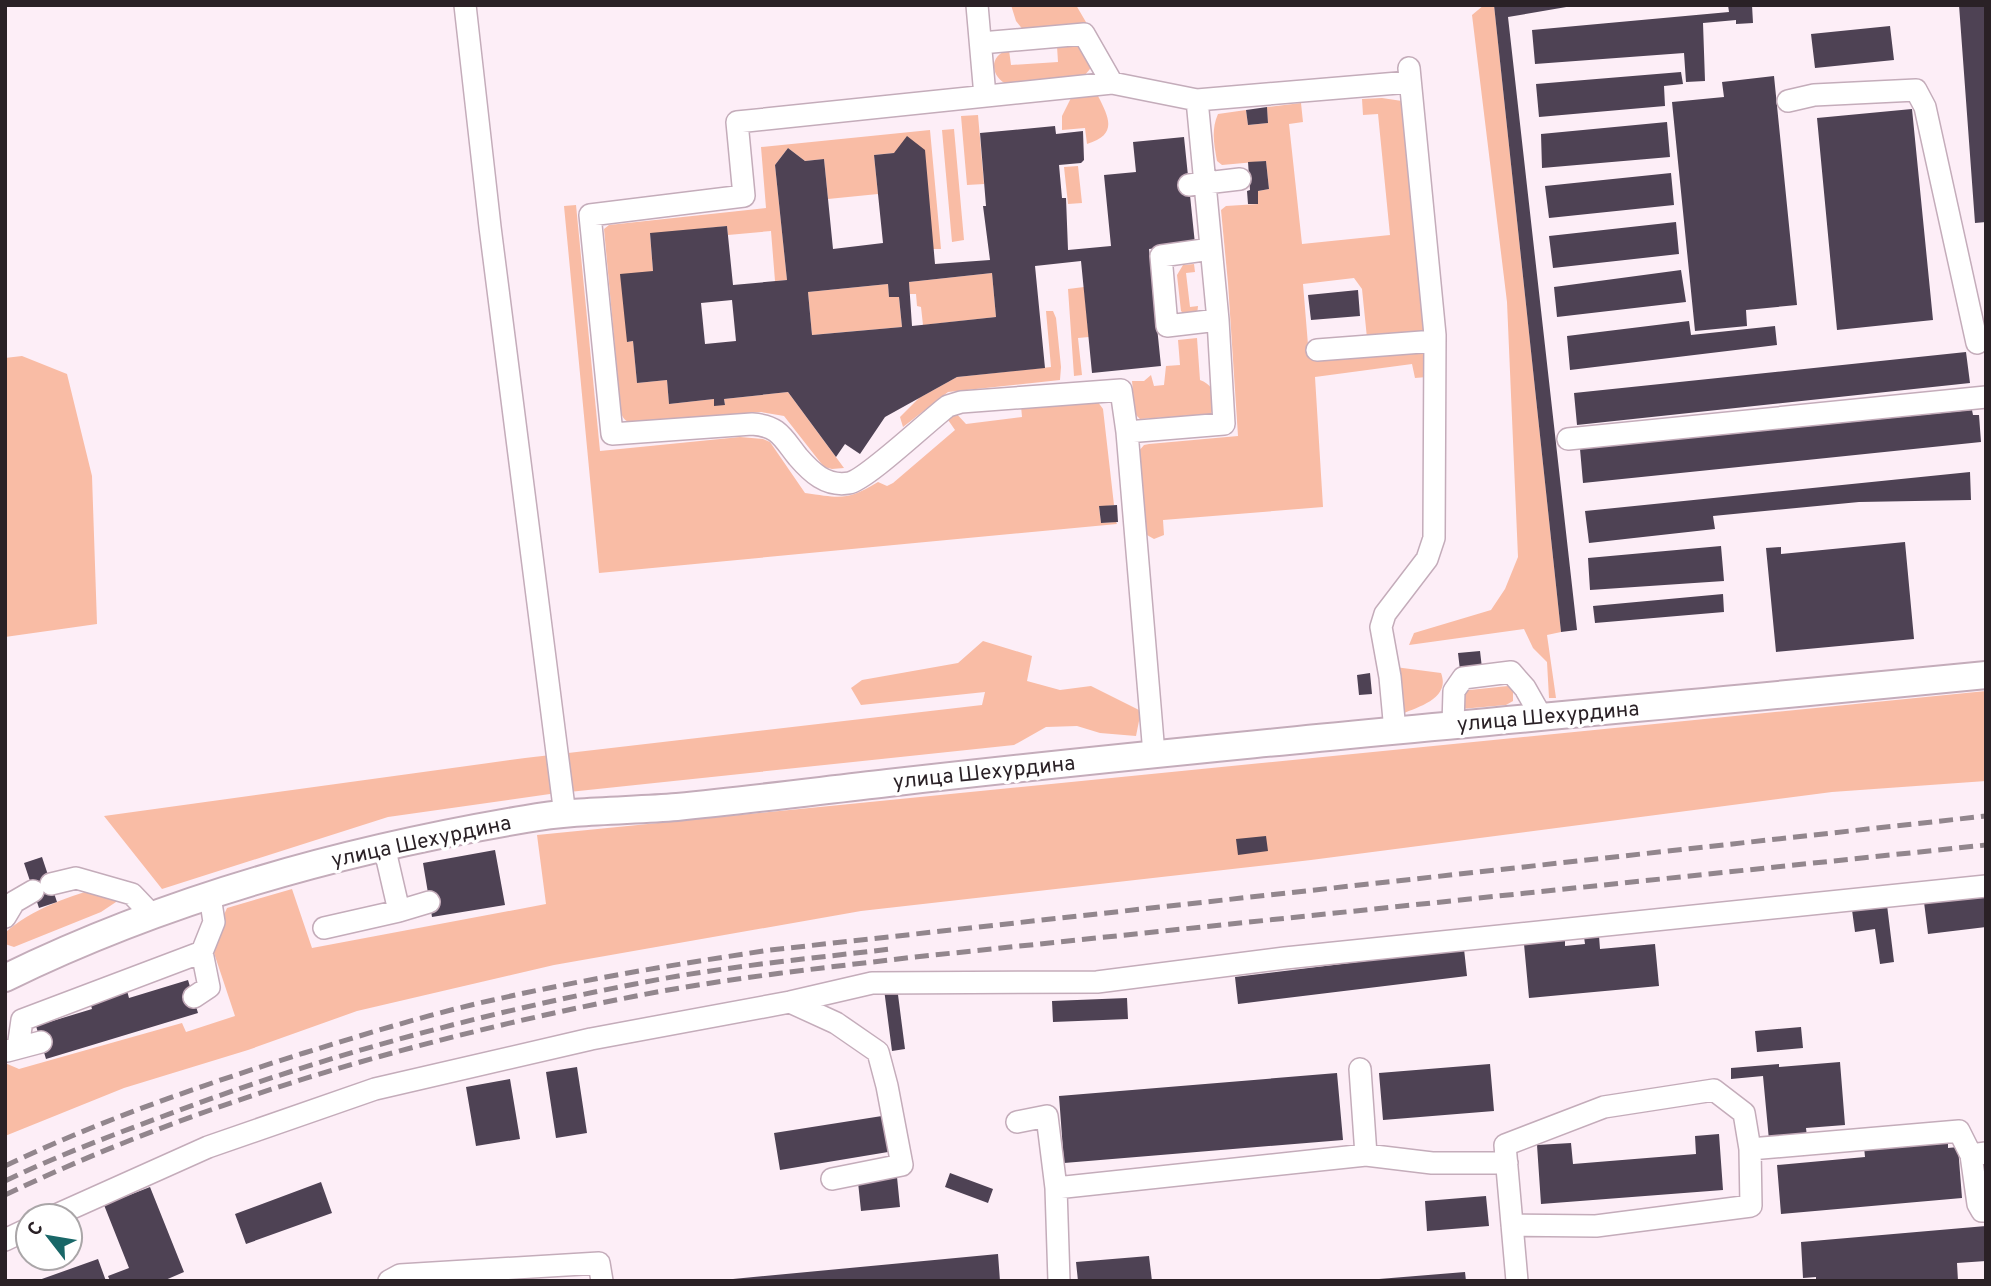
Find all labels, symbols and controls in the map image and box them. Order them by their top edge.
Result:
street label: улица Шехурдина [1456,696,1640,739]
street label: улица Шехурдина [892,750,1077,796]
street label: улица Шехурдина [329,810,514,875]
north arrow [14,1202,84,1272]
text: С [23,1218,50,1241]

